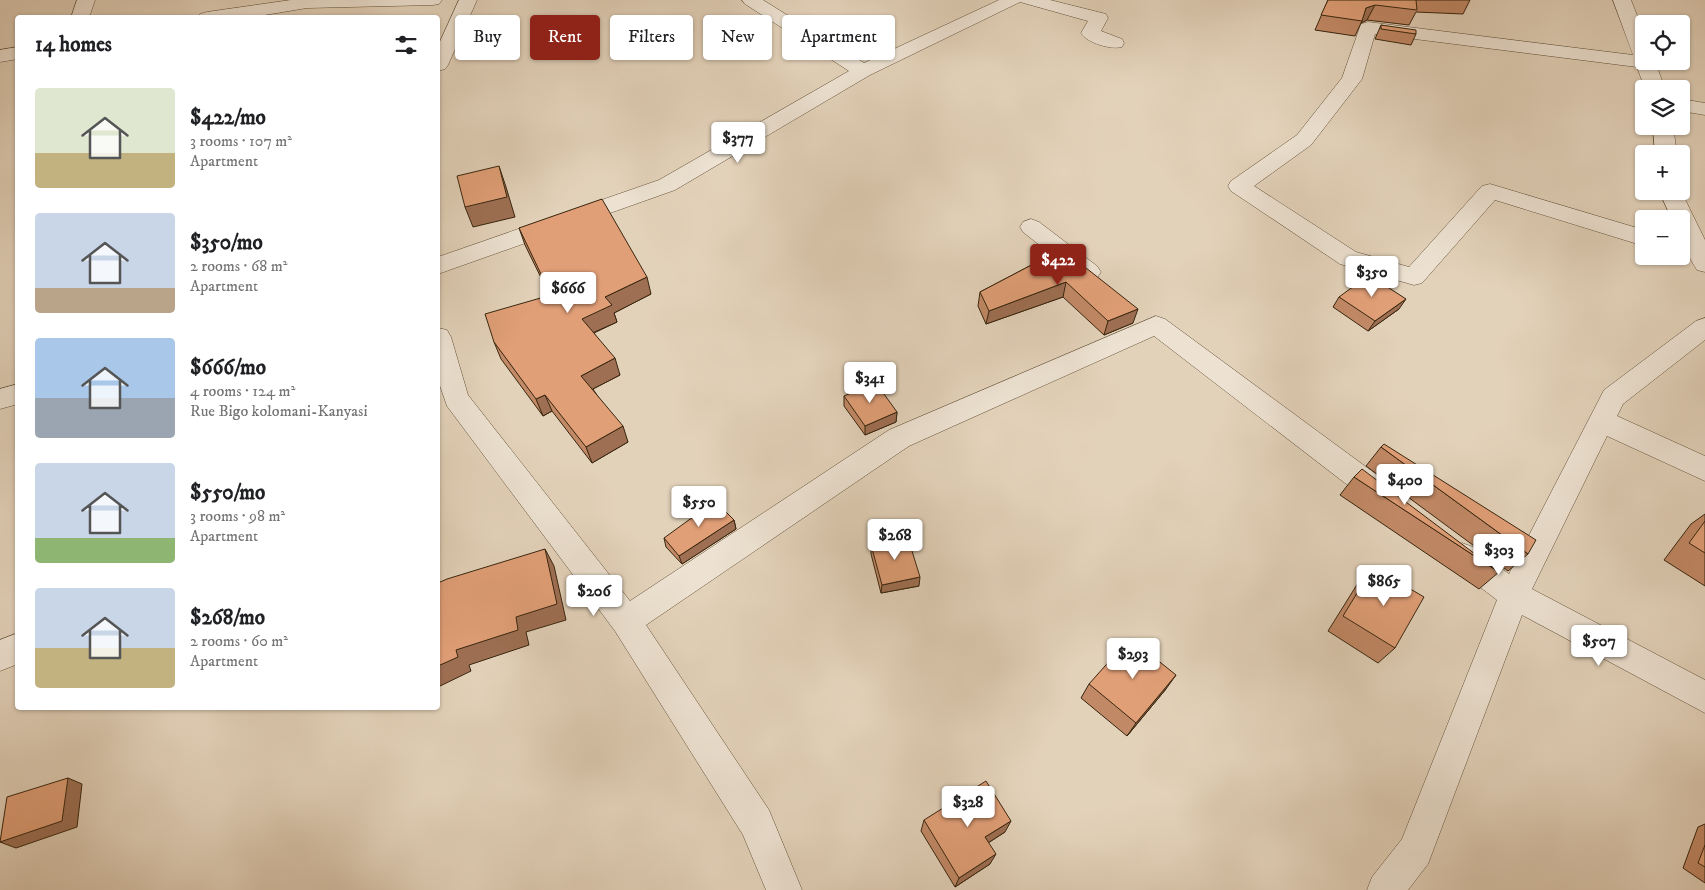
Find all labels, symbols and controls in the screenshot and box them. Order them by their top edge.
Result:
chip: Buy [455,15,520,60]
chip: Rent [530,15,600,60]
chip: Filters [610,15,693,60]
chip: New [703,15,772,60]
chip: Apartment [782,15,895,60]
map controls [1635,15,1690,265]
button: locate [1635,15,1690,70]
icon: filters [392,31,420,59]
text: 14 homes [35,32,112,58]
button: layers [1635,80,1690,135]
text: $422/mo [190,105,266,131]
icon: home [75,108,135,168]
pin: $377 [708,121,768,164]
text: $377 [722,128,754,148]
text: 3 rooms · 107 m² [190,131,292,151]
button: + [1635,145,1690,200]
text: Apartment [190,151,258,171]
button: − [1635,210,1690,265]
text: $350/mo [190,230,263,256]
icon: home [75,233,135,293]
pin: $422 [1028,244,1088,286]
text: $422 [1041,250,1075,270]
text: 2 rooms · 68 m² [190,256,287,276]
pin: $350 [1342,256,1402,298]
text: $350 [1356,262,1388,282]
pin: $666 [538,272,598,314]
text: Apartment [190,276,258,296]
text: $666 [551,278,585,298]
text: $666/mo [190,355,266,381]
icon: home [75,358,135,418]
pin: $341 [840,362,900,404]
text: $341 [855,368,885,388]
text: 4 rooms · 124 m² [190,381,295,401]
text: Rue Bigo kolomani-Kanyasi [190,401,368,421]
pin: $400 [1375,464,1435,506]
text: $400 [1387,470,1423,490]
text: $550/mo [190,480,265,506]
icon: home [75,483,135,543]
pin: $550 [669,486,729,528]
text: $550 [682,492,716,512]
text: 3 rooms · 98 m² [190,506,285,526]
pin: $268 [865,518,925,561]
text: $268 [879,525,911,545]
text: Apartment [190,526,258,546]
pin: $303 [1469,534,1529,576]
text: $303 [1484,540,1514,560]
pin: $865 [1354,564,1414,607]
text: $865 [1367,571,1401,591]
pin: $206 [564,574,624,617]
text: $206 [577,581,611,601]
text: $268/mo [190,605,265,631]
icon: home [75,608,135,668]
pin: $507 [1569,624,1629,667]
text: 2 rooms · 60 m² [190,631,288,651]
text: $507 [1582,631,1616,651]
pin: $293 [1103,638,1163,680]
text: $293 [1118,644,1148,664]
text: Apartment [190,651,258,671]
pin: $328 [938,786,998,828]
text: $328 [953,792,983,812]

